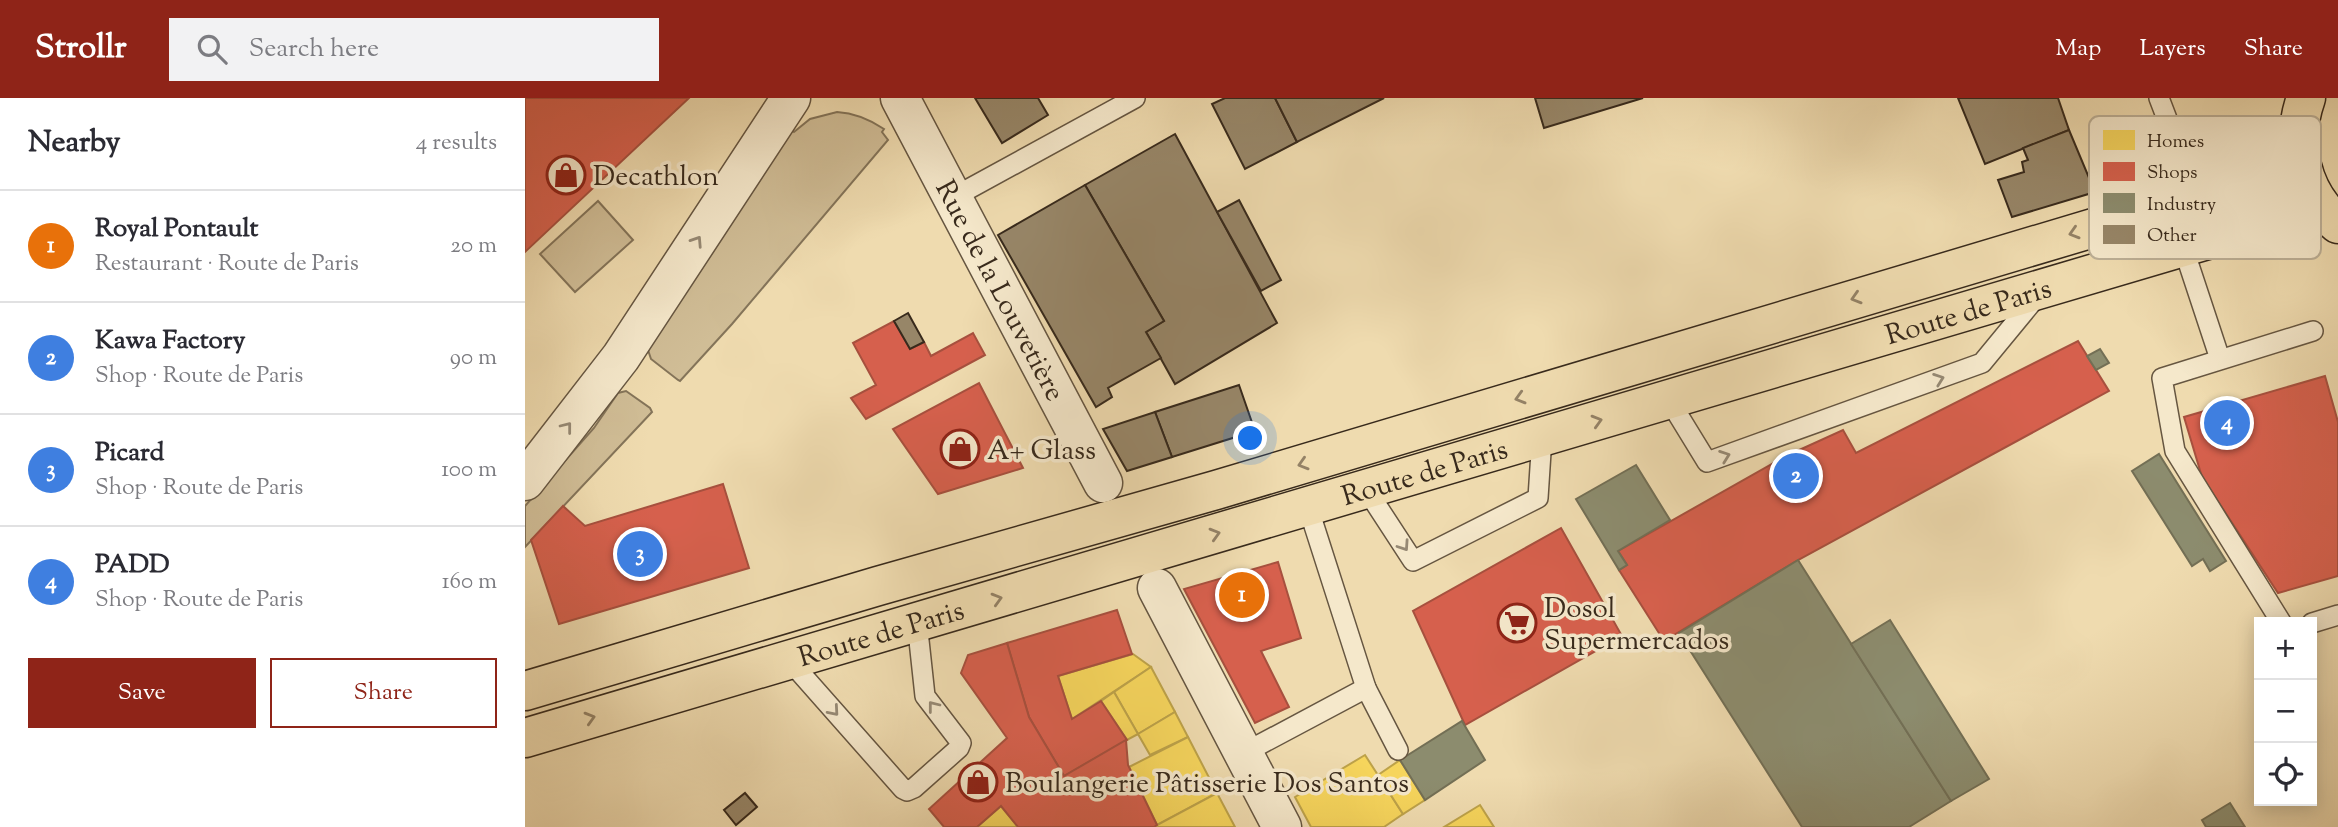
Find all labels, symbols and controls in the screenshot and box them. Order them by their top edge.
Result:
search box [169,18,659,81]
text: Strollr [35,25,127,73]
icon: search [193,30,231,68]
text: Search here [249,31,379,68]
text: Map [2055,32,2101,66]
text: Layers [2139,32,2206,66]
text: Share [2244,32,2303,66]
legend [2089,116,2321,259]
text: Nearby [28,122,120,165]
text: 4 results [416,127,497,160]
text: Homes [2147,129,2204,156]
shop icon: Decathlon [545,154,587,196]
place label: Decathlon [593,158,719,198]
text: Shops [2147,160,2198,187]
street label: Rue de la Louvetière [924,174,1073,409]
text: Industry [2147,192,2217,219]
text: Royal Pontault [95,211,258,248]
text: Other [2147,223,2197,250]
one-way arrow [2068,225,2080,240]
text: 1 [47,230,55,263]
text: 20 m [450,230,497,263]
one-way arrow [689,236,702,249]
text: Restaurant · Route de Paris [95,248,359,281]
street label: Route de Paris [1881,270,2057,357]
one-way arrow [1850,290,1862,305]
text: Kawa Factory [95,323,246,360]
text: 2 [46,342,56,375]
text: 90 m [450,342,497,375]
text: Shop · Route de Paris [95,360,303,393]
one-way arrow [1933,373,1945,387]
one-way arrow [1515,390,1527,405]
pin: 4 [2204,397,2250,449]
one-way arrow [1591,414,1603,429]
your location [1233,421,1267,455]
one-way arrow [559,422,572,435]
shop icon: A+ Glass [939,428,981,470]
street label: Route de Paris [1337,431,1513,518]
place label: A+ Glass [987,432,1096,472]
text: Picard [95,435,164,472]
one-way arrow [1719,450,1731,464]
pin: 2 [1773,450,1819,502]
text: 3 [46,454,56,487]
text: 100 m [441,454,497,487]
one-way arrow [1297,456,1309,470]
text: Shop · Route de Paris [95,472,303,505]
pin: 3 [617,528,663,580]
one-way arrow [1209,528,1221,543]
one-way arrow [1396,538,1408,551]
text: PADD [95,547,170,584]
text: 4 [45,566,57,599]
text: 160 m [442,566,497,599]
pin: 1 [1219,569,1265,621]
text: Shop · Route de Paris [95,584,303,617]
place label: Dosol Supermercados [1544,590,1729,662]
street label: Route de Paris [794,592,969,679]
one-way arrow [990,592,1002,607]
supermarket icon: Dosol Supermercados [1496,602,1538,644]
map controls [2254,617,2317,806]
button: + [2254,617,2317,680]
button: Save [28,658,256,728]
button: Share [270,658,497,728]
button: − [2254,680,2317,743]
one-way arrow [826,702,838,715]
one-way arrow [929,702,942,714]
one-way arrow [584,712,596,727]
button: locate [2254,743,2317,806]
shop icon: Boulangerie Pâtisserie Dos Santos [957,761,999,803]
place label: Boulangerie Pâtisserie Dos Santos [1005,765,1409,805]

